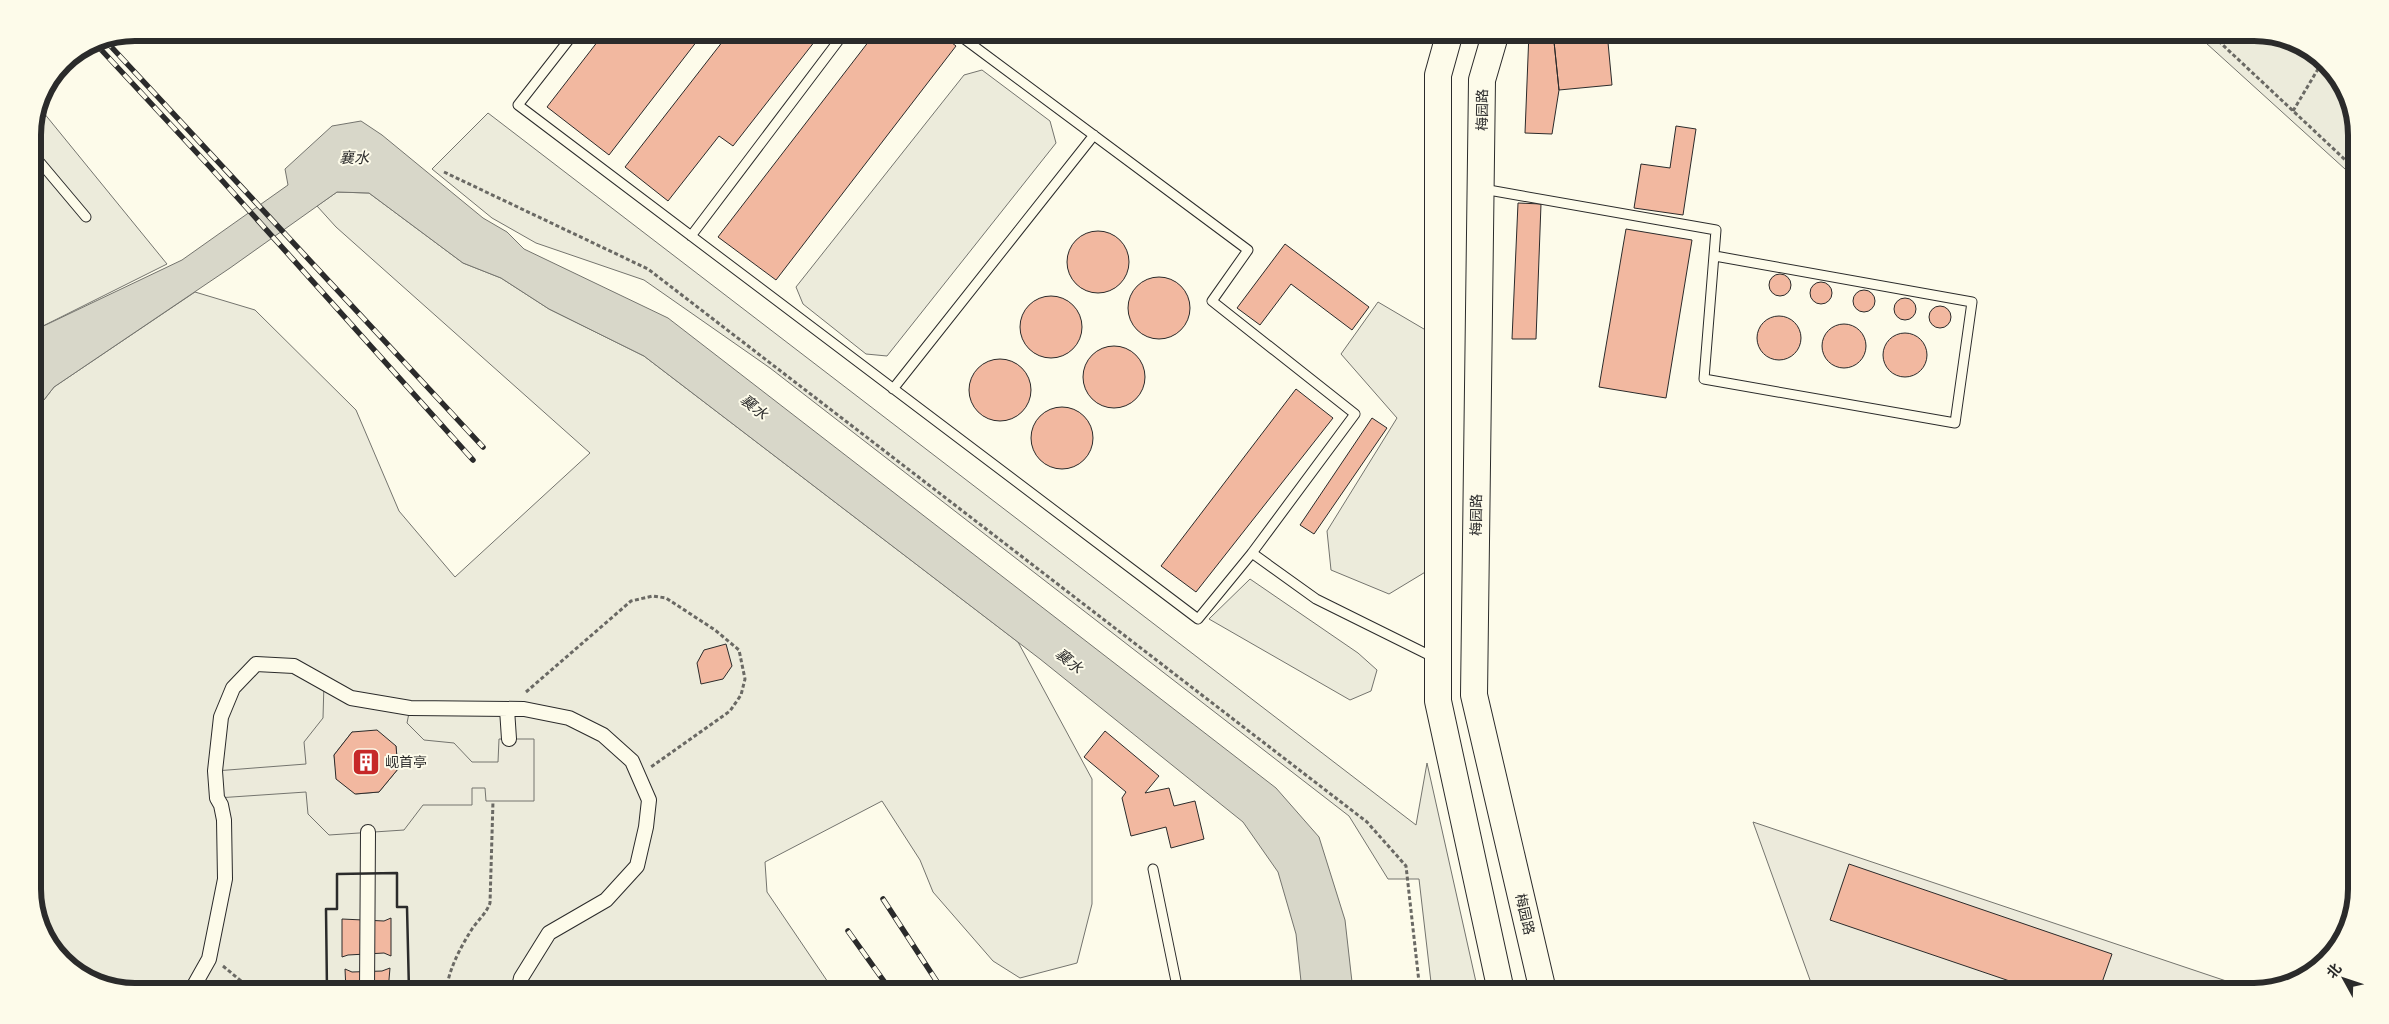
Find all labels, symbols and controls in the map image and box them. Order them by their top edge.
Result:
street label: 梅园路 [1474,89,1490,131]
water label: 襄水 [339,149,370,167]
water label: 襄水 [737,391,772,424]
street label: 梅园路 [1468,494,1484,536]
water label: 襄水 [1052,645,1087,678]
building icon: 岘首亭 [351,747,381,777]
place label: 岘首亭 [385,754,427,770]
street label: 梅园路 [1512,892,1538,936]
north arrow [2319,954,2369,1004]
text: 北 [2323,960,2345,981]

